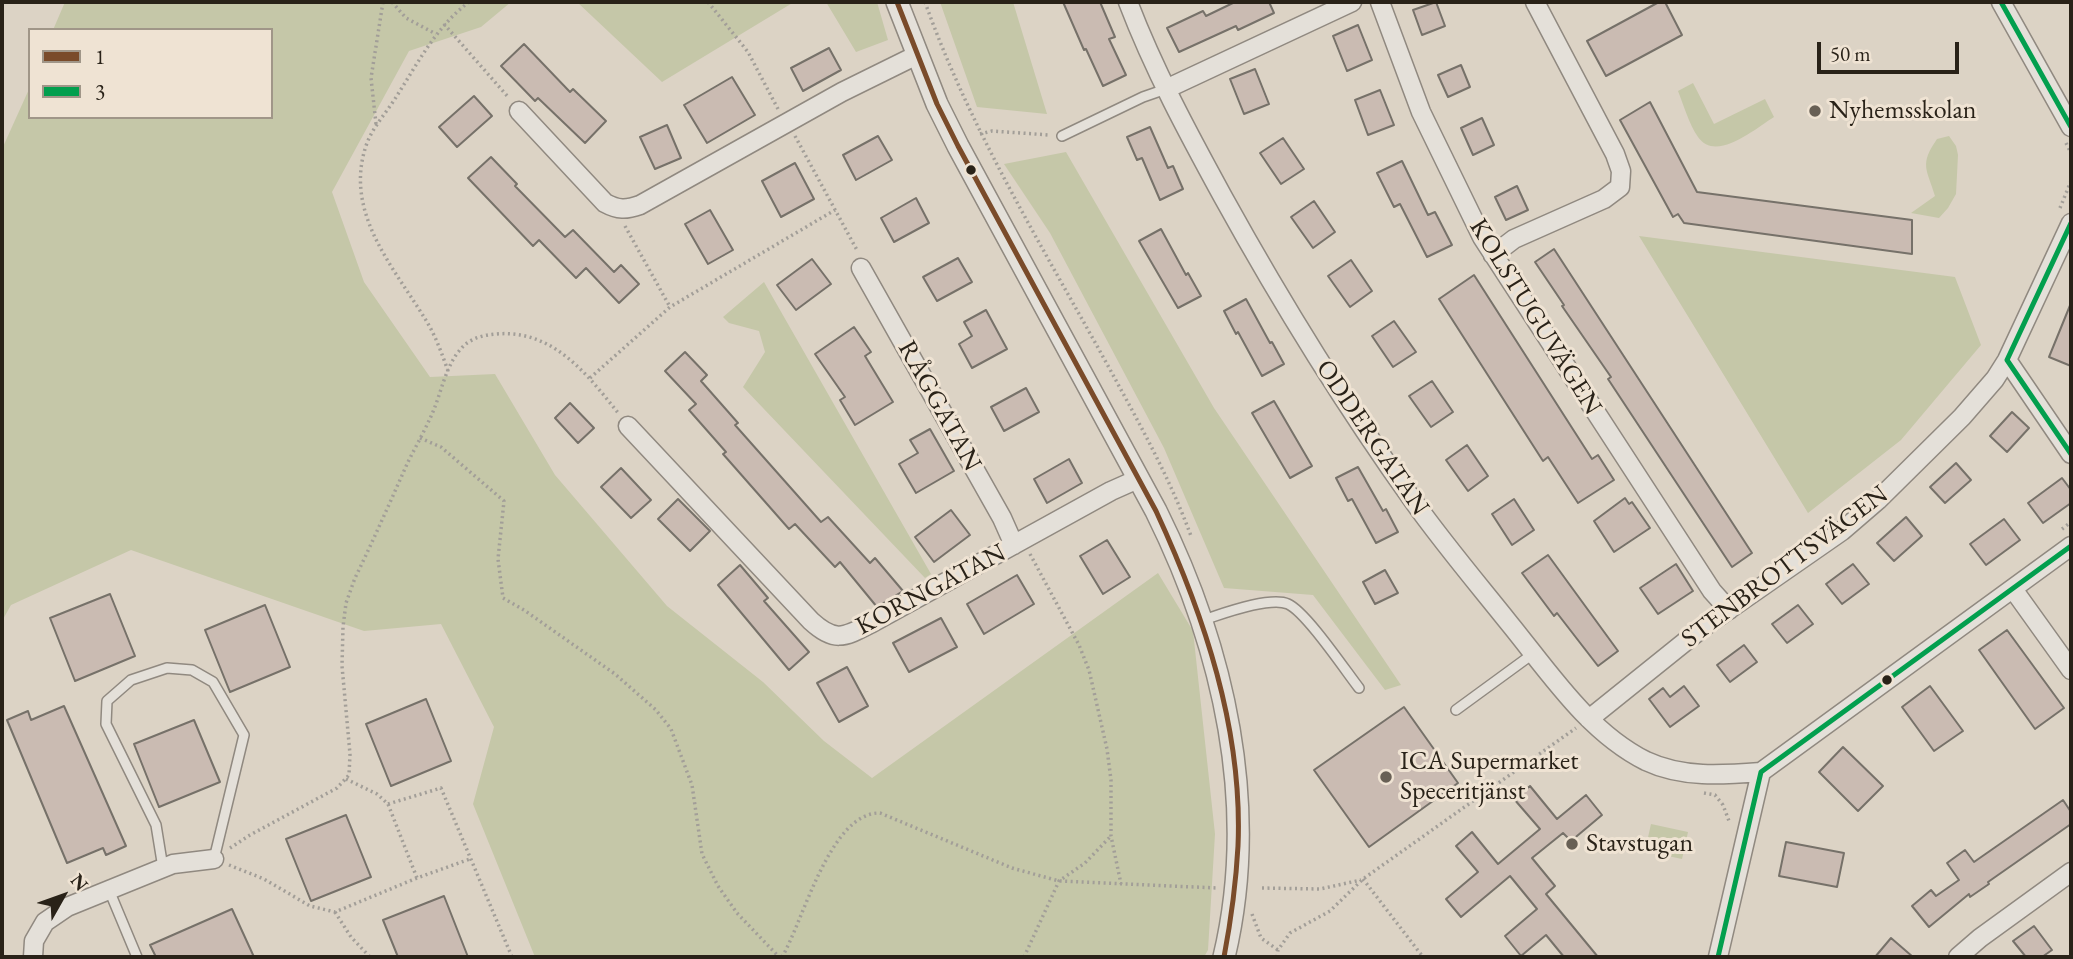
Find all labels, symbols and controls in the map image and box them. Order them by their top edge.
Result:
legend [28,28,273,119]
scale bar [1821,28,1963,72]
text: 50 m [1830,40,1871,67]
text: 1 [95,43,105,70]
text: 3 [95,78,105,105]
place label: Nyhemsskolan [1829,95,1977,127]
marker: Nyhemsskolan [1807,103,1823,119]
unlabelled marker [964,163,978,177]
street label: KOLSTUGUVÄGEN [1462,213,1608,421]
street label: RÅGGATAN [890,335,988,477]
street label: ODDERGATAN [1309,354,1435,522]
street label: STENBROTTSVÄGEN [1676,479,1894,655]
street label: KORNGATAN [851,538,1011,642]
unlabelled marker [1880,673,1894,687]
place label: ICA Supermarket Speceritjänst [1400,746,1578,808]
marker: ICA Supermarket Speceritjänst [1378,769,1394,785]
place label: Stavstugan [1586,828,1693,860]
marker: Stavstugan [1564,836,1580,852]
north arrow [28,861,98,931]
text: N [65,868,94,896]

